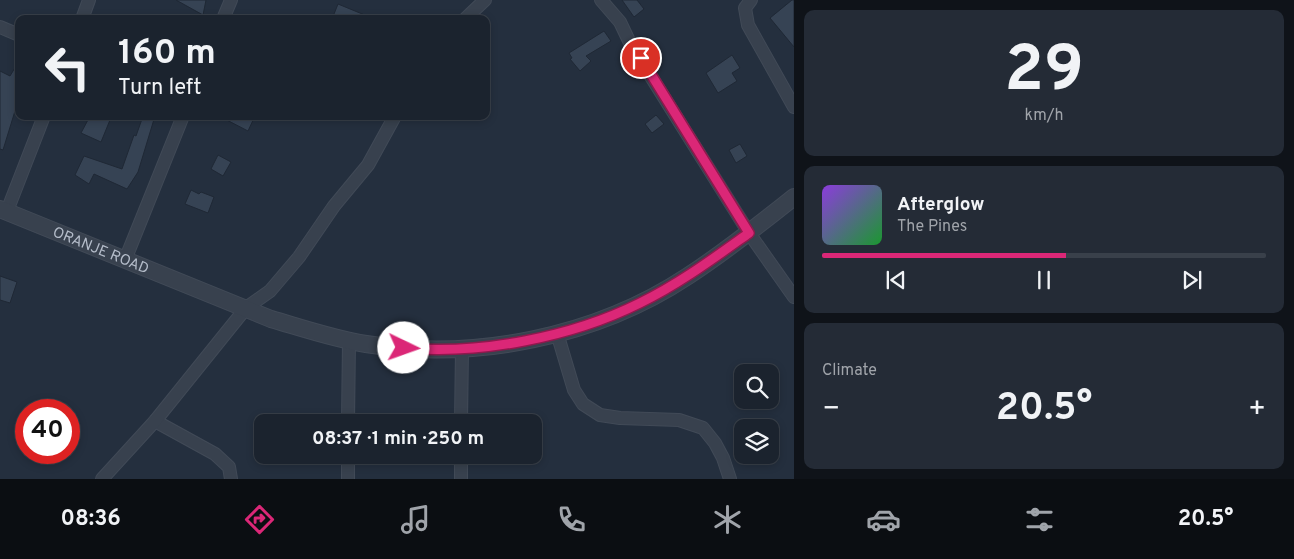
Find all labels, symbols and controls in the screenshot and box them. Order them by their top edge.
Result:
text: 160 m [118,32,216,76]
text: 29 [1004,32,1084,114]
icon: left [35,35,100,100]
pin [620,37,662,79]
icon: arrive [627,44,655,72]
text: Turn left [118,75,201,102]
text: km/h [1025,106,1063,126]
text: Afterglow [897,193,985,217]
text: The Pines [897,217,967,237]
street label: ORANJE ROAD [50,223,151,279]
icon: previous [882,266,910,294]
icon: pause [1030,266,1058,294]
icon: next [1178,266,1206,294]
position arrow [377,321,429,373]
text: Climate [822,361,877,381]
map controls [734,364,779,464]
button: search [734,364,779,409]
text: 20.5° [996,385,1092,434]
text: − [822,392,840,428]
text: + [1248,392,1266,428]
speed limit sign: 40 [15,399,80,464]
button: layers [734,419,779,464]
text: 08:37 · 1 min · 250 m [312,427,484,451]
icon: directions [242,502,277,537]
icon: music [398,502,433,537]
icon: phone [554,502,589,537]
icon: climate [710,502,745,537]
icon: car [866,502,901,537]
icon: filters [1022,502,1057,537]
text: 08:36 [60,506,121,533]
text: 20.5° [1178,506,1233,533]

